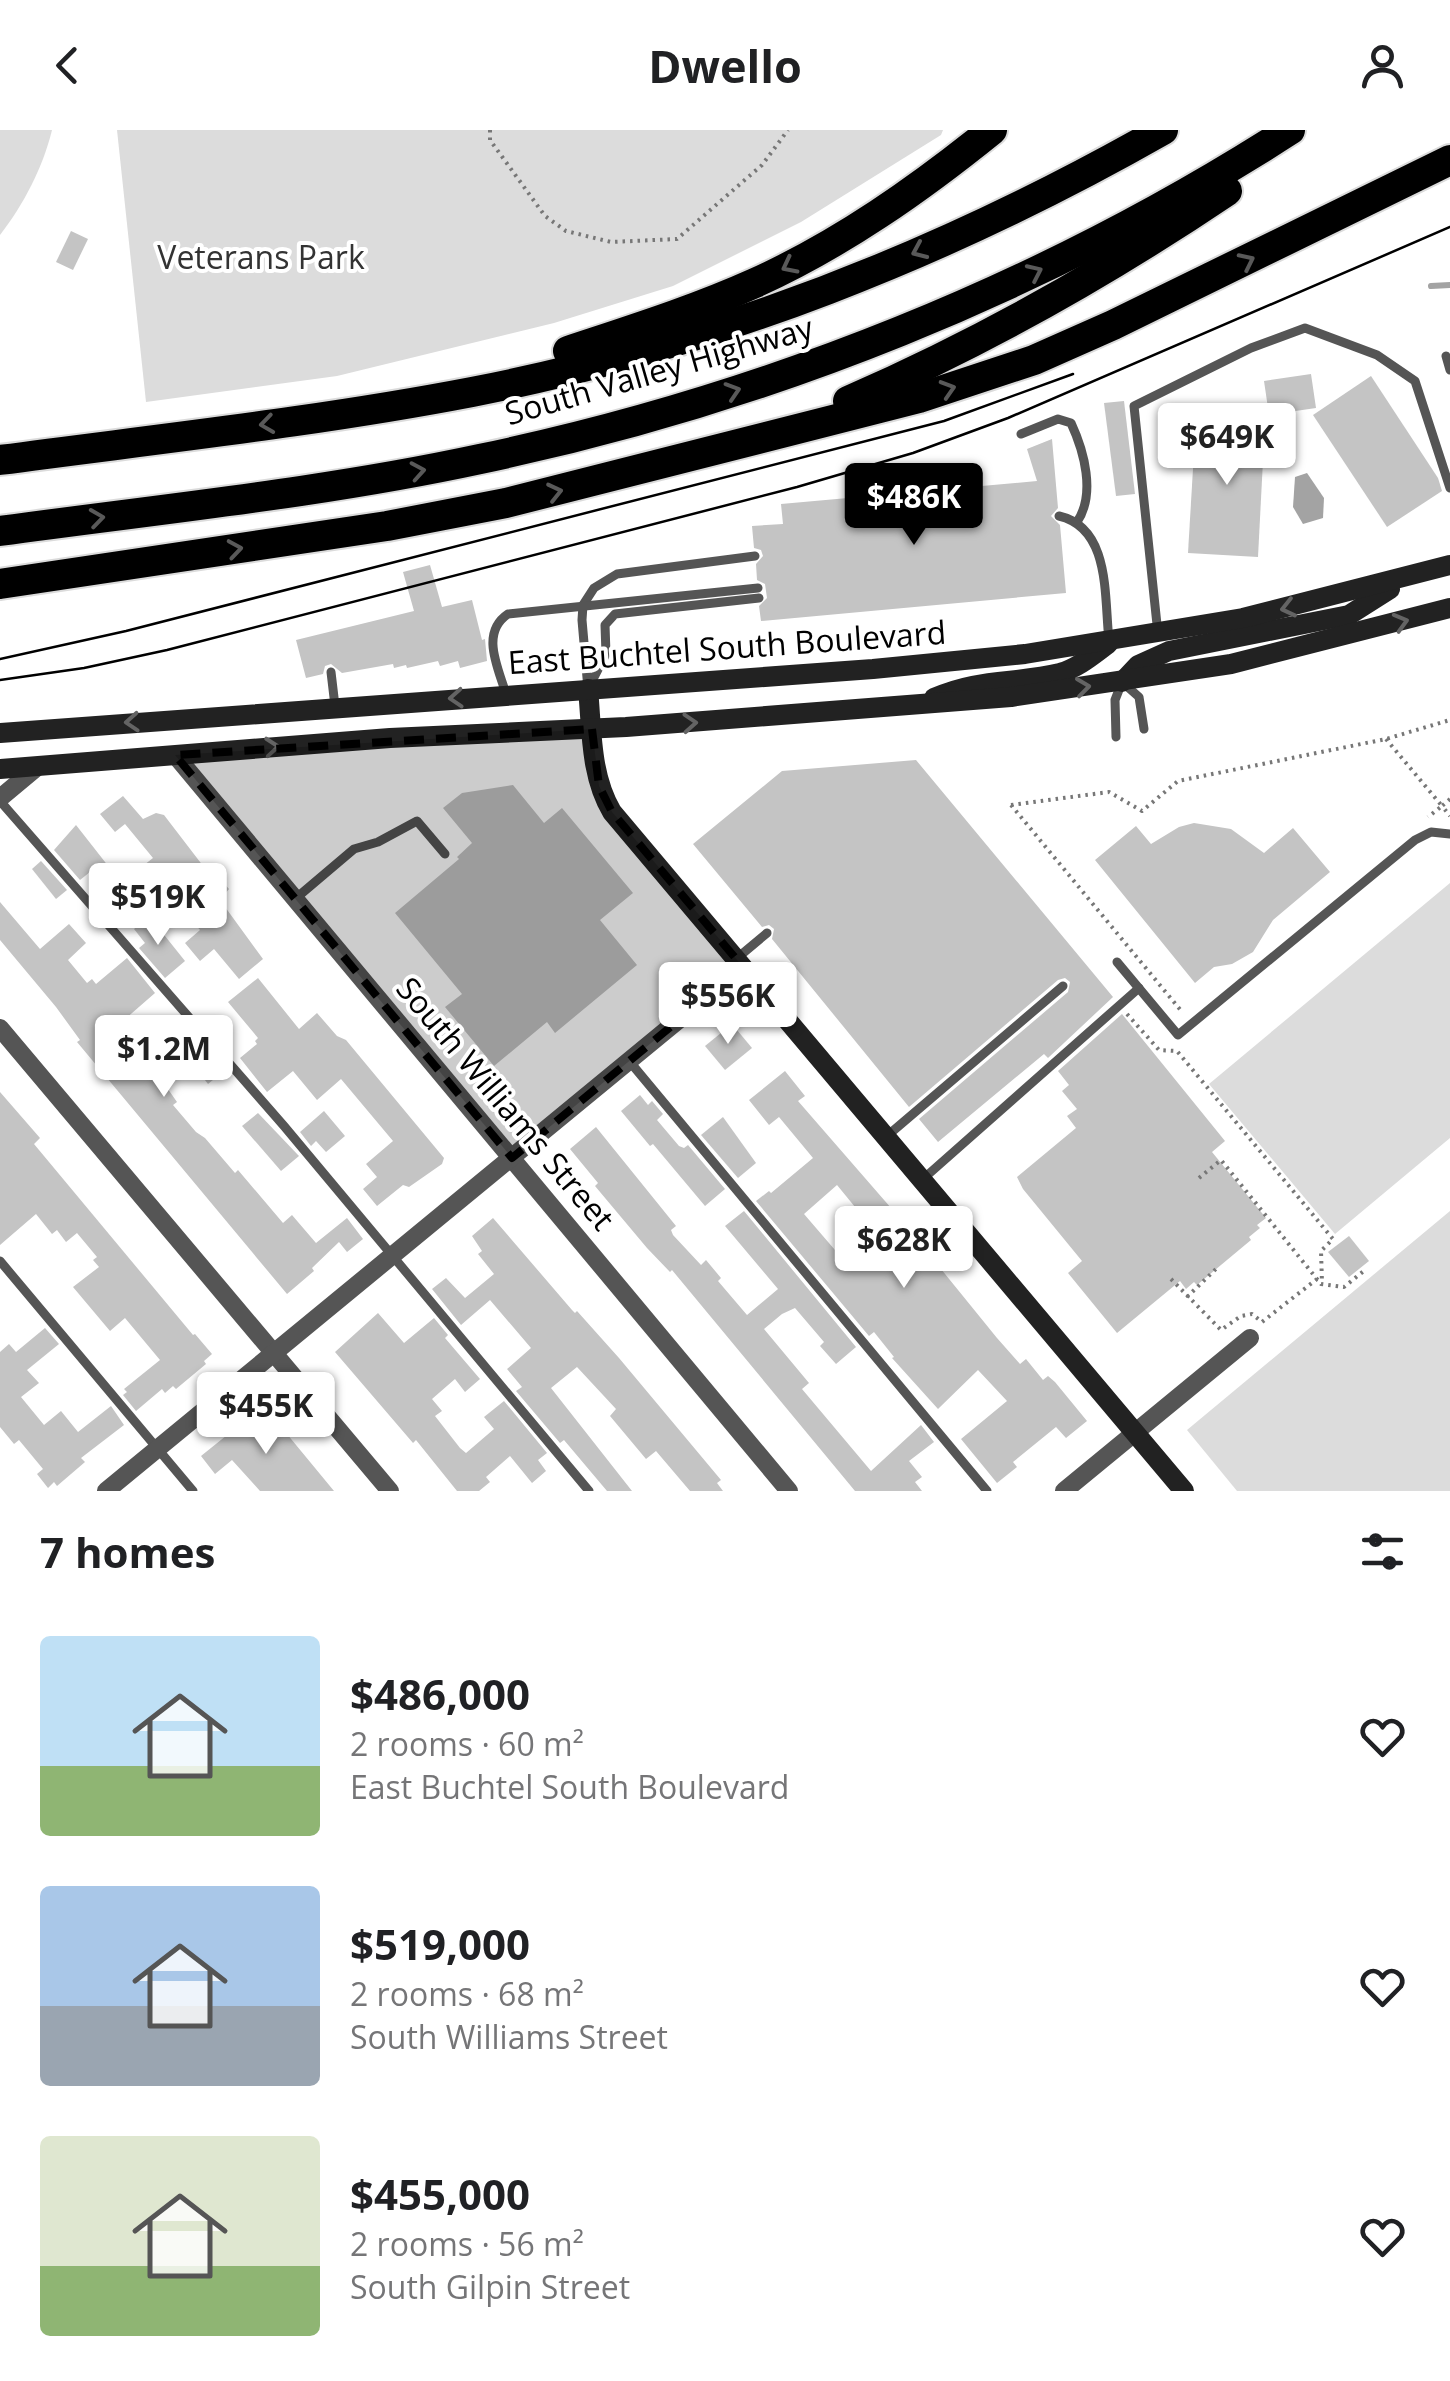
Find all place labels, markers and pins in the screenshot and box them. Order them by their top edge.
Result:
pin: $649K [1157,403,1297,488]
pin: $486K [844,463,984,548]
pin: $519K [88,863,228,948]
pin: $556K [658,962,798,1047]
pin: $1.2M [94,1015,234,1100]
pin: $628K [834,1206,974,1291]
pin: $455K [196,1372,336,1457]

